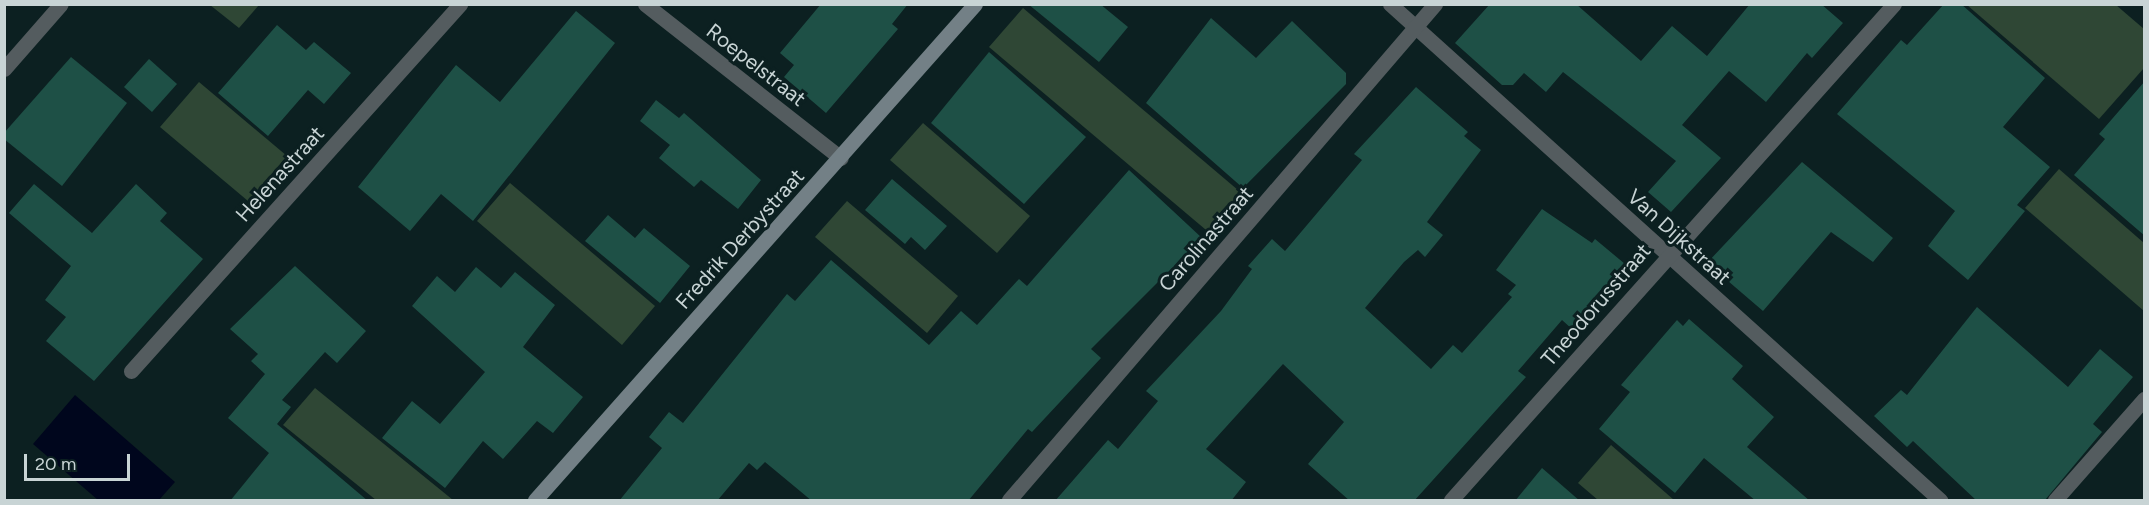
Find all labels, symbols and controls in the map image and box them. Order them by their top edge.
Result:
street label: Roepelstraat [701,18,811,112]
street label: Helenastraat [231,121,329,227]
street label: Fredrik Derbystraat [671,164,809,314]
street label: Carolinastraat [1153,181,1259,297]
street label: Van Dijkstraat [1622,184,1736,290]
street label: Theodorusstraat [1536,239,1656,371]
scale bar [27,442,134,480]
text: 20 m [35,453,76,475]

